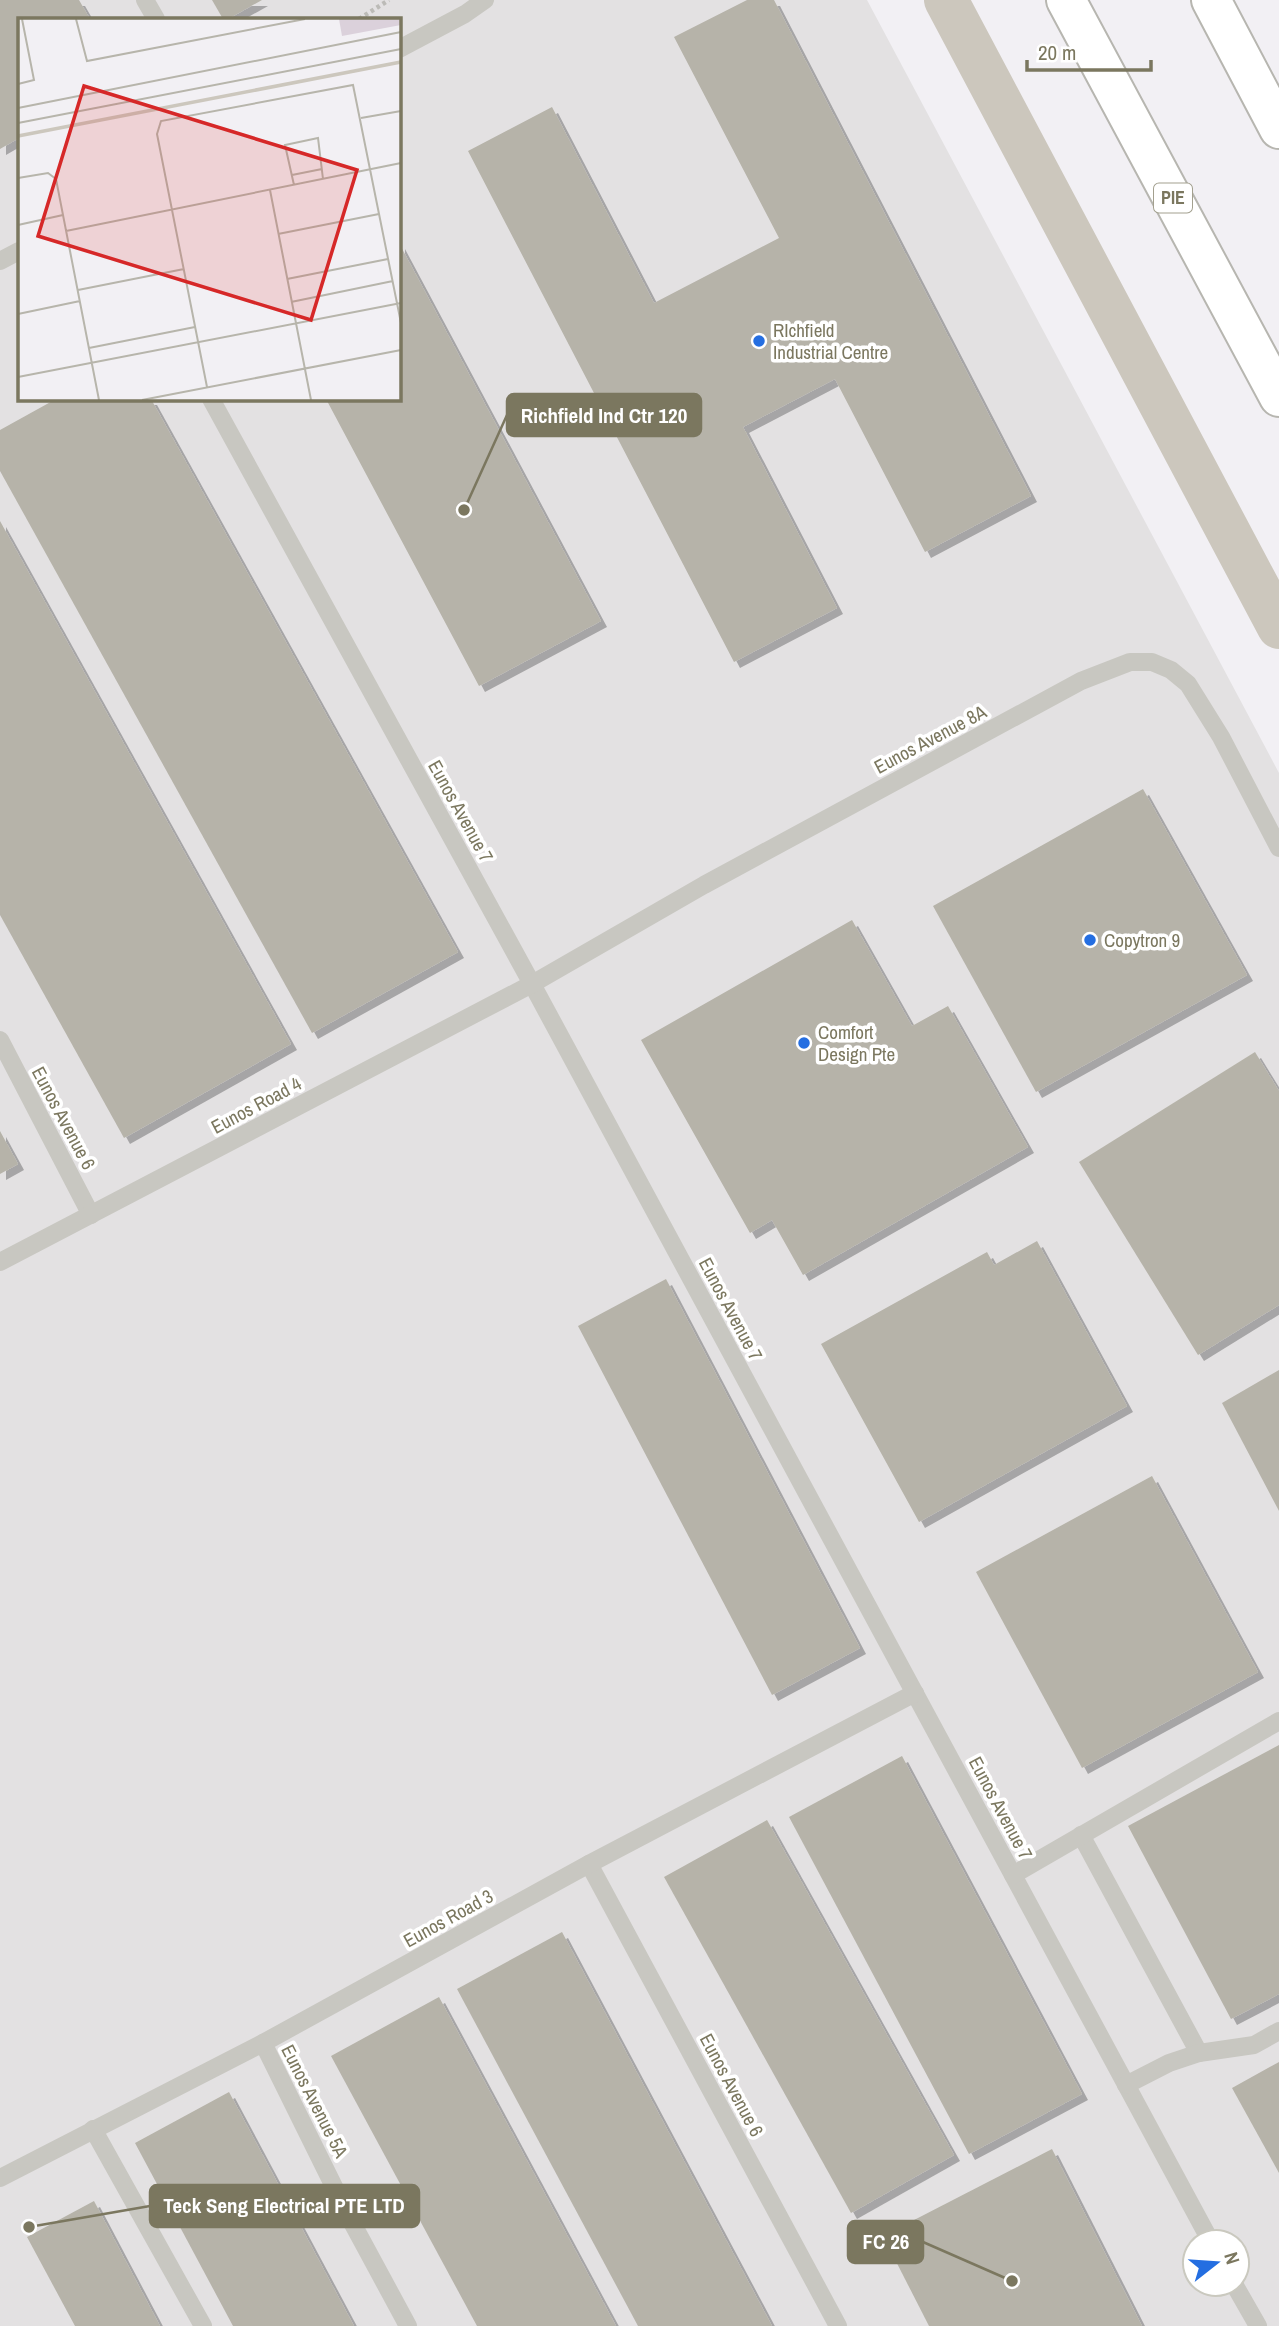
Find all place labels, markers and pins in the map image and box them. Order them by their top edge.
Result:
place label: RIchfield Industrial Centre [773,317,888,365]
marker: RIchfield Industrial Centre [751,333,767,349]
callout: Richfield Ind Ctr 120 [507,394,701,436]
place label: Copytron 9 [1104,927,1180,953]
marker: Copytron 9 [1082,932,1098,948]
place label: Comfort Design Pte [818,1019,895,1067]
marker: Comfort Design Pte [796,1035,812,1051]
callout: Teck Seng Electrical PTE LTD [150,2185,419,2227]
callout: FC 26 [848,2221,923,2263]

